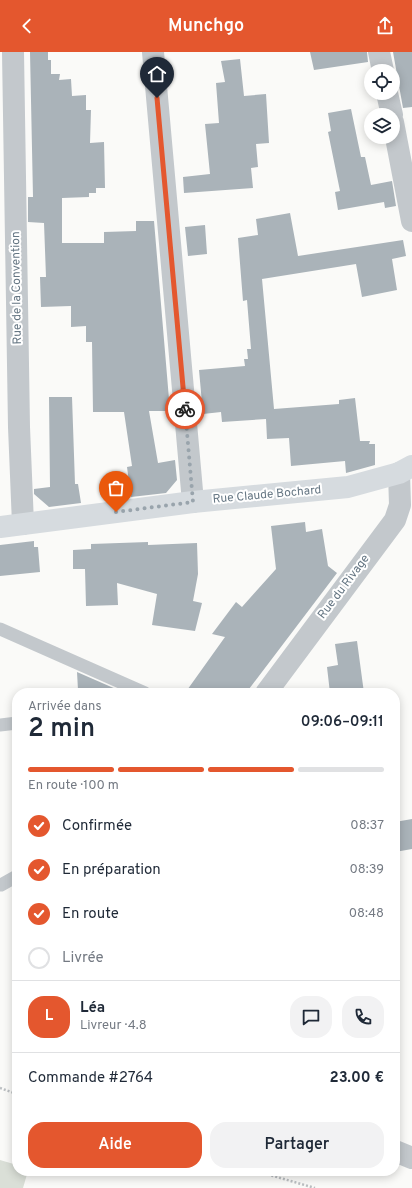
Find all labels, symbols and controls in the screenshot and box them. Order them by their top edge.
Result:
icon: back [16,15,38,37]
text: Munchgo [168,15,244,38]
icon: share [374,15,396,37]
pin [140,57,174,98]
icon: home [146,63,168,85]
map controls [364,64,400,144]
button: locate [364,64,400,100]
button: layers [364,108,400,144]
street label: Rue de la Convention [8,231,26,345]
courier [165,389,205,429]
icon: bike [174,398,196,420]
pin [99,471,133,512]
icon: bag [105,477,127,499]
street label: Rue Claude Bochard [212,482,322,508]
street label: Rue du Rivage [315,552,373,622]
text: Arrivée dans [28,699,101,715]
text: 2 min [28,713,95,746]
text: 09:06–09:11 [301,713,384,732]
text: En route · 100 m [28,778,119,794]
icon: check [28,815,50,837]
text: Confirmée [62,817,132,836]
text: 08:37 [350,818,384,834]
icon: check [28,859,50,881]
text: En préparation [62,861,161,880]
text: 08:39 [349,862,384,878]
icon: check [28,903,50,925]
text: En route [62,905,119,924]
text: 08:48 [349,906,384,922]
text: Livrée [62,949,104,968]
button: chat [290,996,332,1038]
button: phone [342,996,384,1038]
text: Léa [80,999,105,1018]
text: L [45,1007,53,1026]
text: Livreur · 4.8 [80,1018,147,1034]
text: Commande #2764 [28,1069,153,1088]
text: 23.00 € [329,1069,384,1088]
button: Aide [28,1122,202,1168]
button: Partager [210,1122,384,1168]

